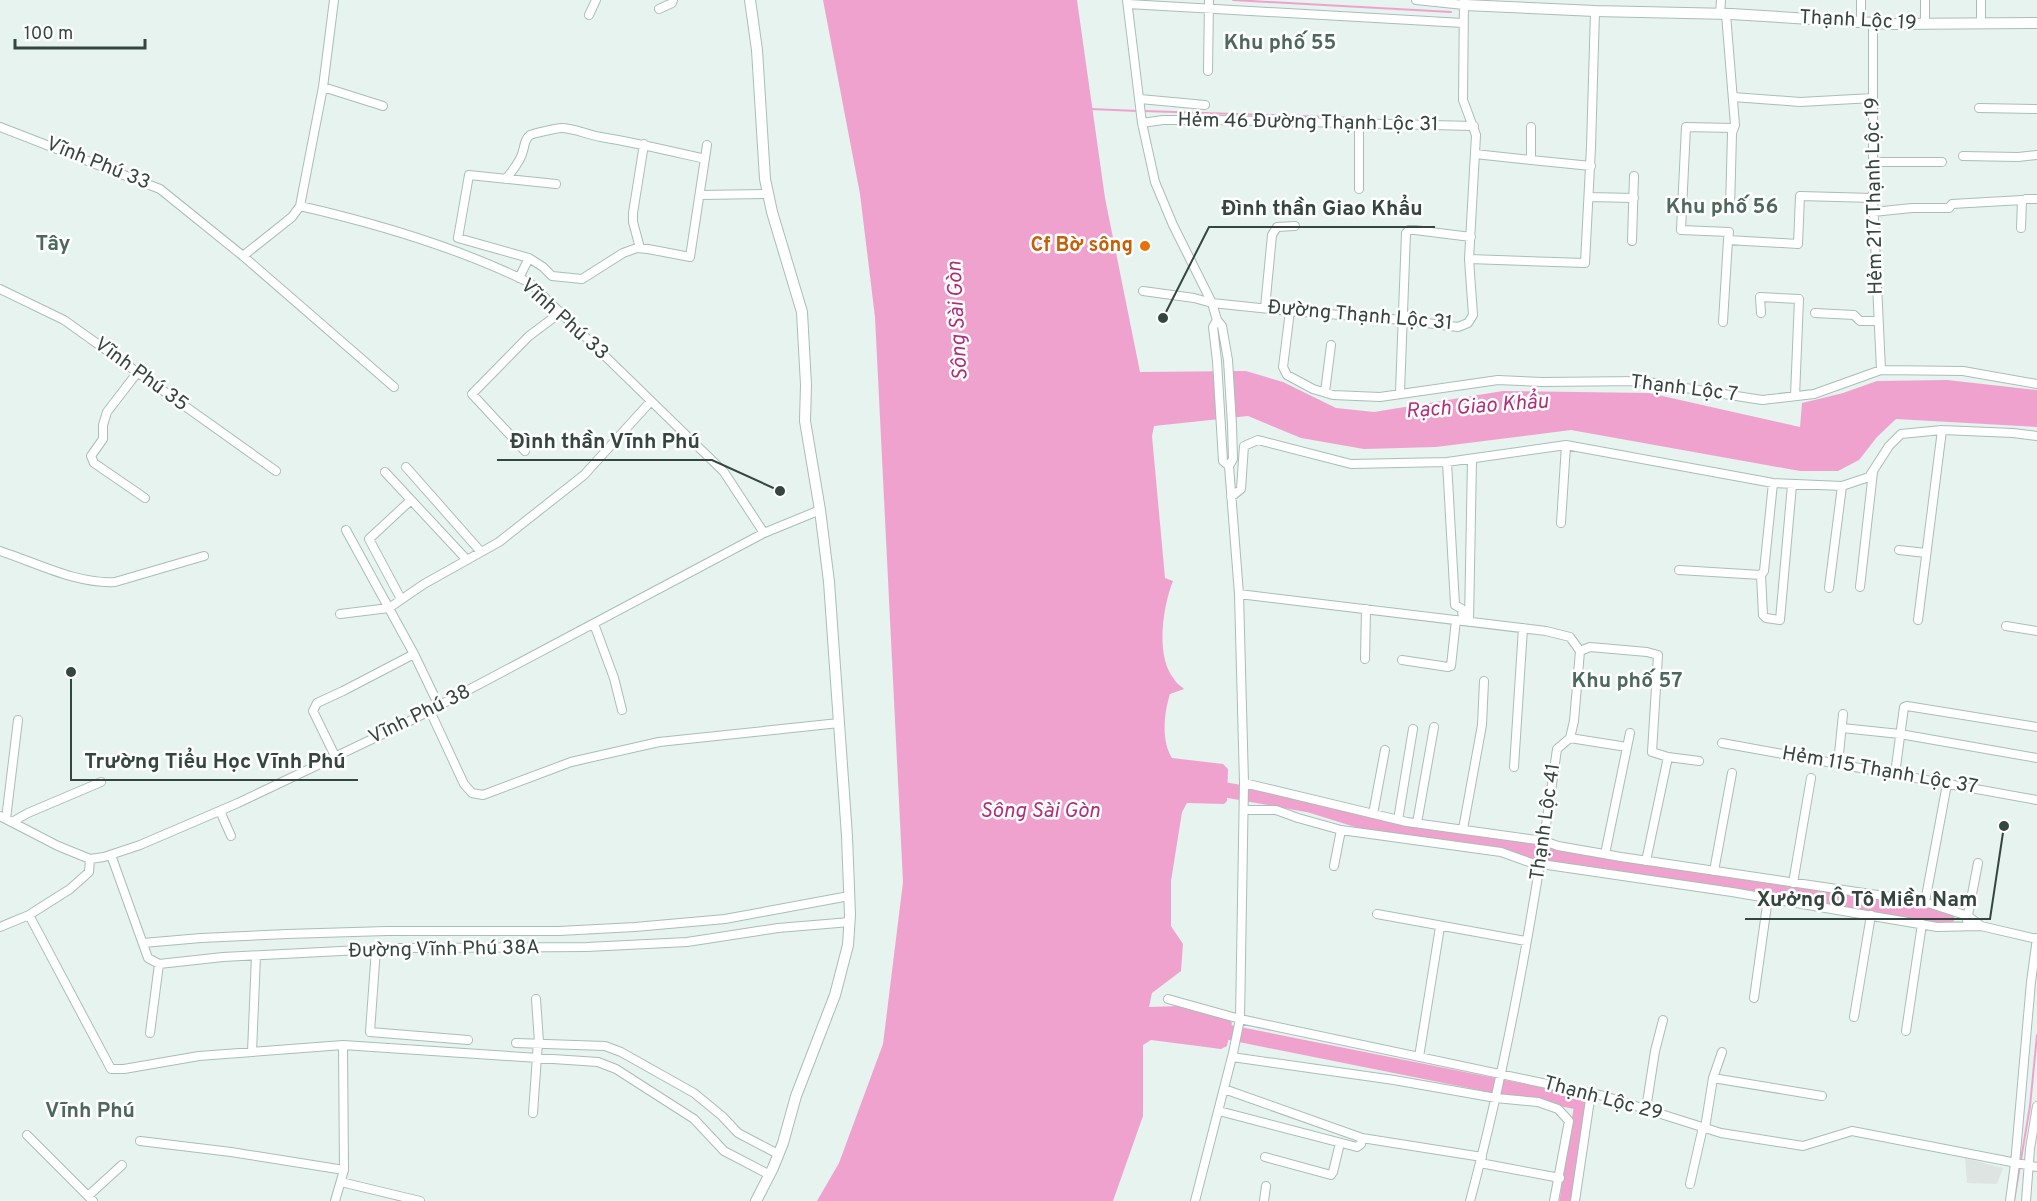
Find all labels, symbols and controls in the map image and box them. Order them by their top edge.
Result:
street label: Thạnh Lộc 19 [1799,5,1917,37]
scale bar [15,12,146,50]
text: 100 m [24,23,73,46]
district label: Khu phố 55 [1224,30,1336,57]
street label: Hẻm 217 Thạnh Lộc 19 [1860,97,1890,295]
street label: Hẻm 46 Đường Thạnh Lộc 31 [1177,108,1439,138]
street label: Vĩnh Phú 33 [42,131,154,197]
callout: Đình thần Giao Khẩu [1209,188,1435,227]
text: Đình thần Giao Khẩu [1221,194,1423,223]
district label: Khu phố 56 [1666,194,1778,221]
district label: Tây [36,231,70,258]
place label: Cf Bờ sông [1030,233,1133,259]
marker: Cf Bờ sông [1138,239,1152,253]
water label: Sông Sài Gòn [941,260,975,382]
street label: Vĩnh Phú 33 [514,273,614,367]
street label: Đường Thạnh Lộc 31 [1267,295,1453,337]
street label: Vĩnh Phú 35 [89,332,193,418]
street label: Thạnh Lộc 7 [1629,370,1739,408]
water label: Rạch Giao Khẩu [1405,387,1550,425]
callout: Đình thần Vĩnh Phú [497,421,712,460]
text: Đình thần Vĩnh Phú [510,429,700,456]
district label: Khu phố 57 [1571,668,1683,695]
street label: Vĩnh Phú 38 [365,679,475,751]
callout: Trường Tiểu Học Vĩnh Phú [71,741,358,780]
street label: Hẻm 115 Thạnh Lộc 37 [1780,741,1980,801]
text: Trường Tiểu Học Vĩnh Phú [84,747,346,776]
street label: Thạnh Lộc 41 [1525,762,1567,882]
water label: Sông Sài Gòn [980,798,1101,825]
callout: Xưởng Ô Tô Miền Nam [1745,880,1990,919]
text: Xưởng Ô Tô Miền Nam [1757,886,1977,914]
street label: Đường Vĩnh Phú 38A [348,935,540,965]
street label: Thạnh Lộc 29 [1540,1071,1666,1127]
district label: Vĩnh Phú [45,1098,135,1125]

